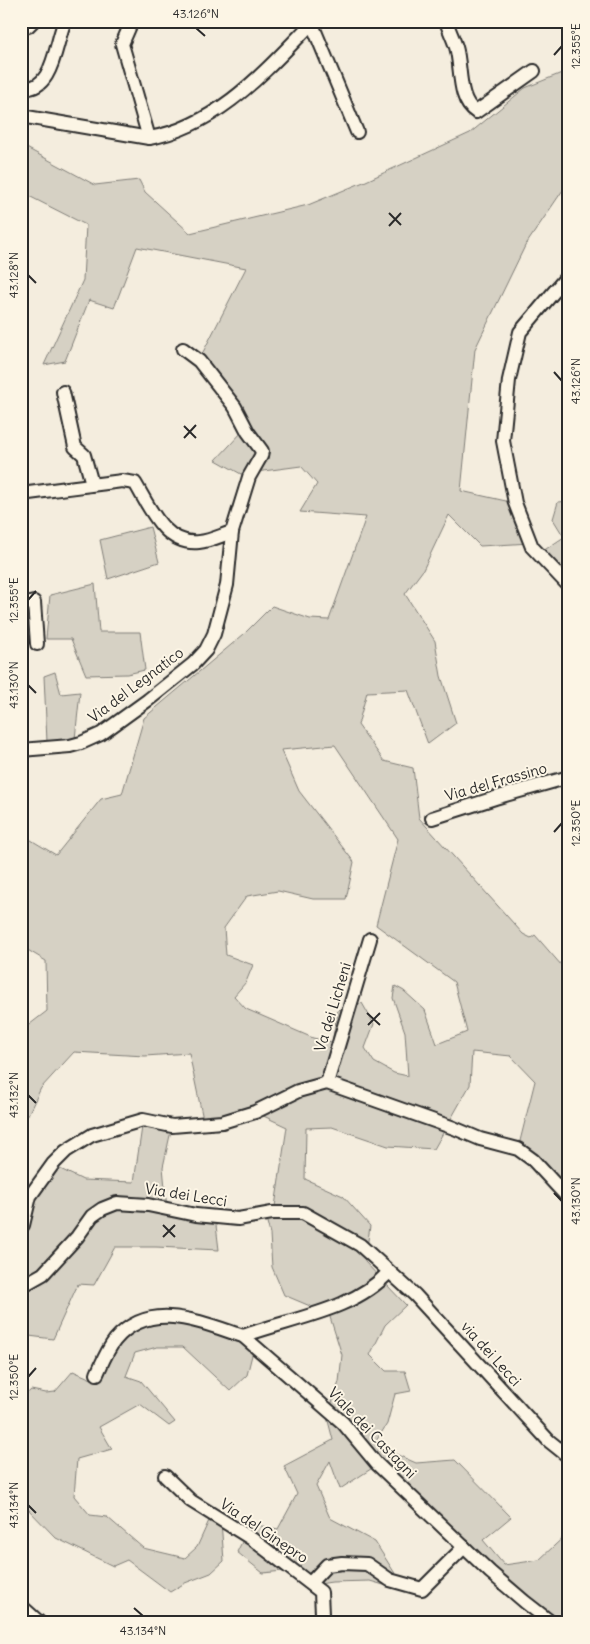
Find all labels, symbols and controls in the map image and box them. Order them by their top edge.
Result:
text: 43.126°N [173,6,219,21]
text: 12.355°E [568,23,583,69]
text: 43.128°N [6,252,21,298]
text: 43.126°N [568,358,583,404]
text: 12.355°E [6,577,21,623]
street label: Via del Legnatico [84,643,187,727]
text: 43.130°N [6,661,21,709]
street label: Via del Frassino [443,758,549,805]
text: 12.350°E [568,800,583,846]
street label: Va dei Licheni [310,960,355,1054]
text: 43.132°N [6,1072,21,1118]
text: 43.130°N [568,1177,583,1225]
street label: Via dei Lecci [144,1179,229,1210]
street label: via dei Lecci [457,1317,525,1390]
text: 12.350°E [6,1354,21,1400]
street label: Viale dei Castagni [324,1383,421,1482]
text: 43.134°N [6,1482,21,1528]
street label: Via del Ginepro [216,1494,312,1567]
text: 43.134°N [120,1623,166,1638]

